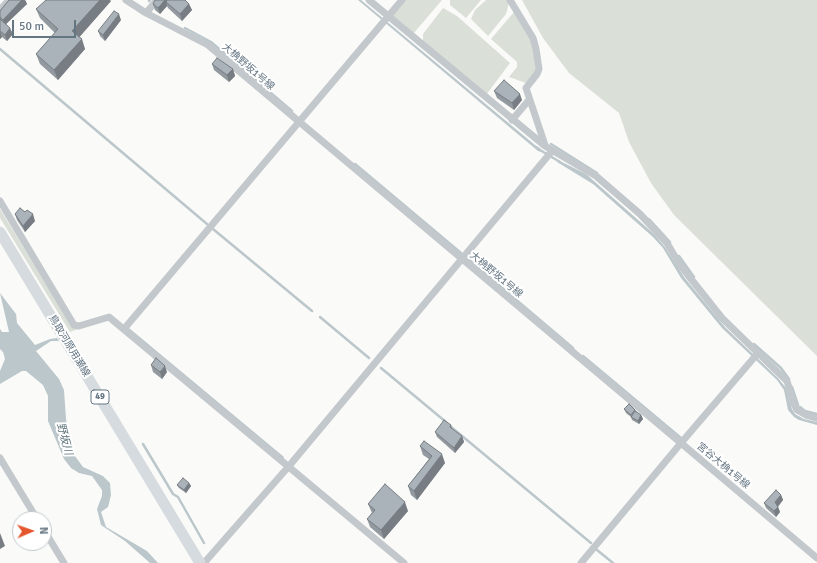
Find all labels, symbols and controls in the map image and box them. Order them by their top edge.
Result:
scale bar [14,12,78,38]
text: 50 m [19,19,44,34]
street label: 大桷野坂1号線 [219,41,277,93]
street label: 大桷野坂1号線 [467,249,525,301]
street label: 鳥取河原用瀬線 [46,313,92,379]
road number: 49 [91,390,109,404]
water label: 野坂川 [53,421,75,457]
street label: 宮谷大桷1号線 [694,440,752,492]
north arrow [12,511,52,551]
text: N [37,527,50,535]

